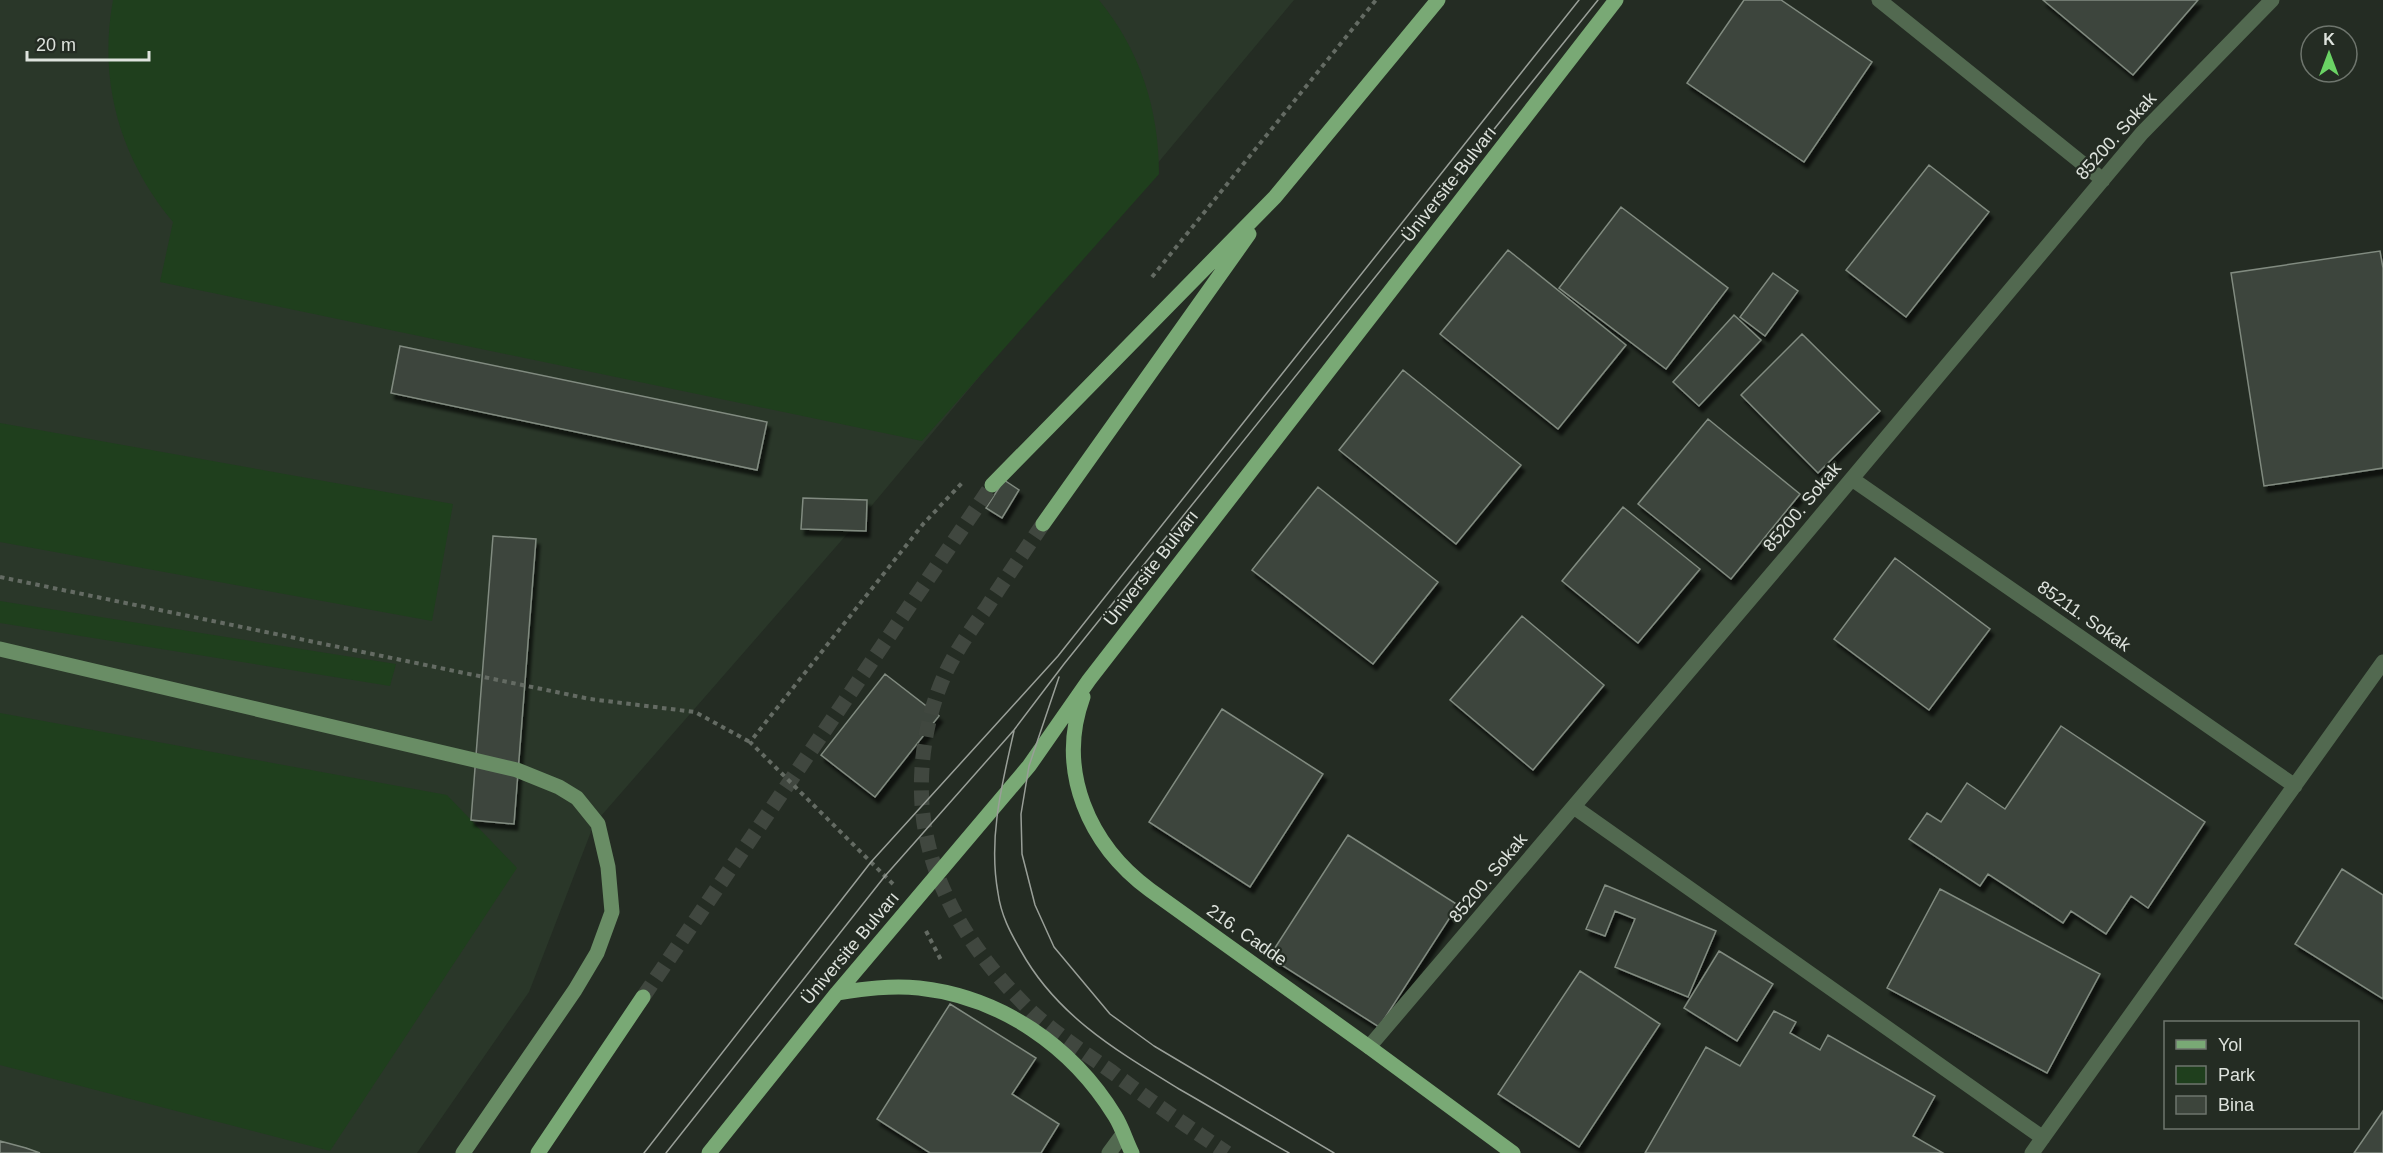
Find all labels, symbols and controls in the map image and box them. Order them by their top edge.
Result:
scale bar [27,24,148,62]
north arrow [2299,24,2359,84]
text: K [2323,31,2335,48]
text: 20 m [36,35,76,55]
street label: 85200. Sokak [2072,88,2161,184]
street label: Üniversite Bulvarı [1398,122,1500,246]
street label: 85200. Sokak [1759,458,1846,556]
street label: Üniversite Bulvarı [1100,506,1202,630]
street label: 85211. Sokak [2034,577,2135,656]
street label: 85200. Sokak [1445,829,1532,927]
street label: Üniversite Bulvarı [797,888,903,1008]
street label: 216. Cadde [1203,900,1291,970]
legend [2164,1021,2359,1129]
text: Yol [2218,1035,2242,1055]
text: Park [2218,1065,2256,1085]
text: Bina [2218,1095,2255,1115]

